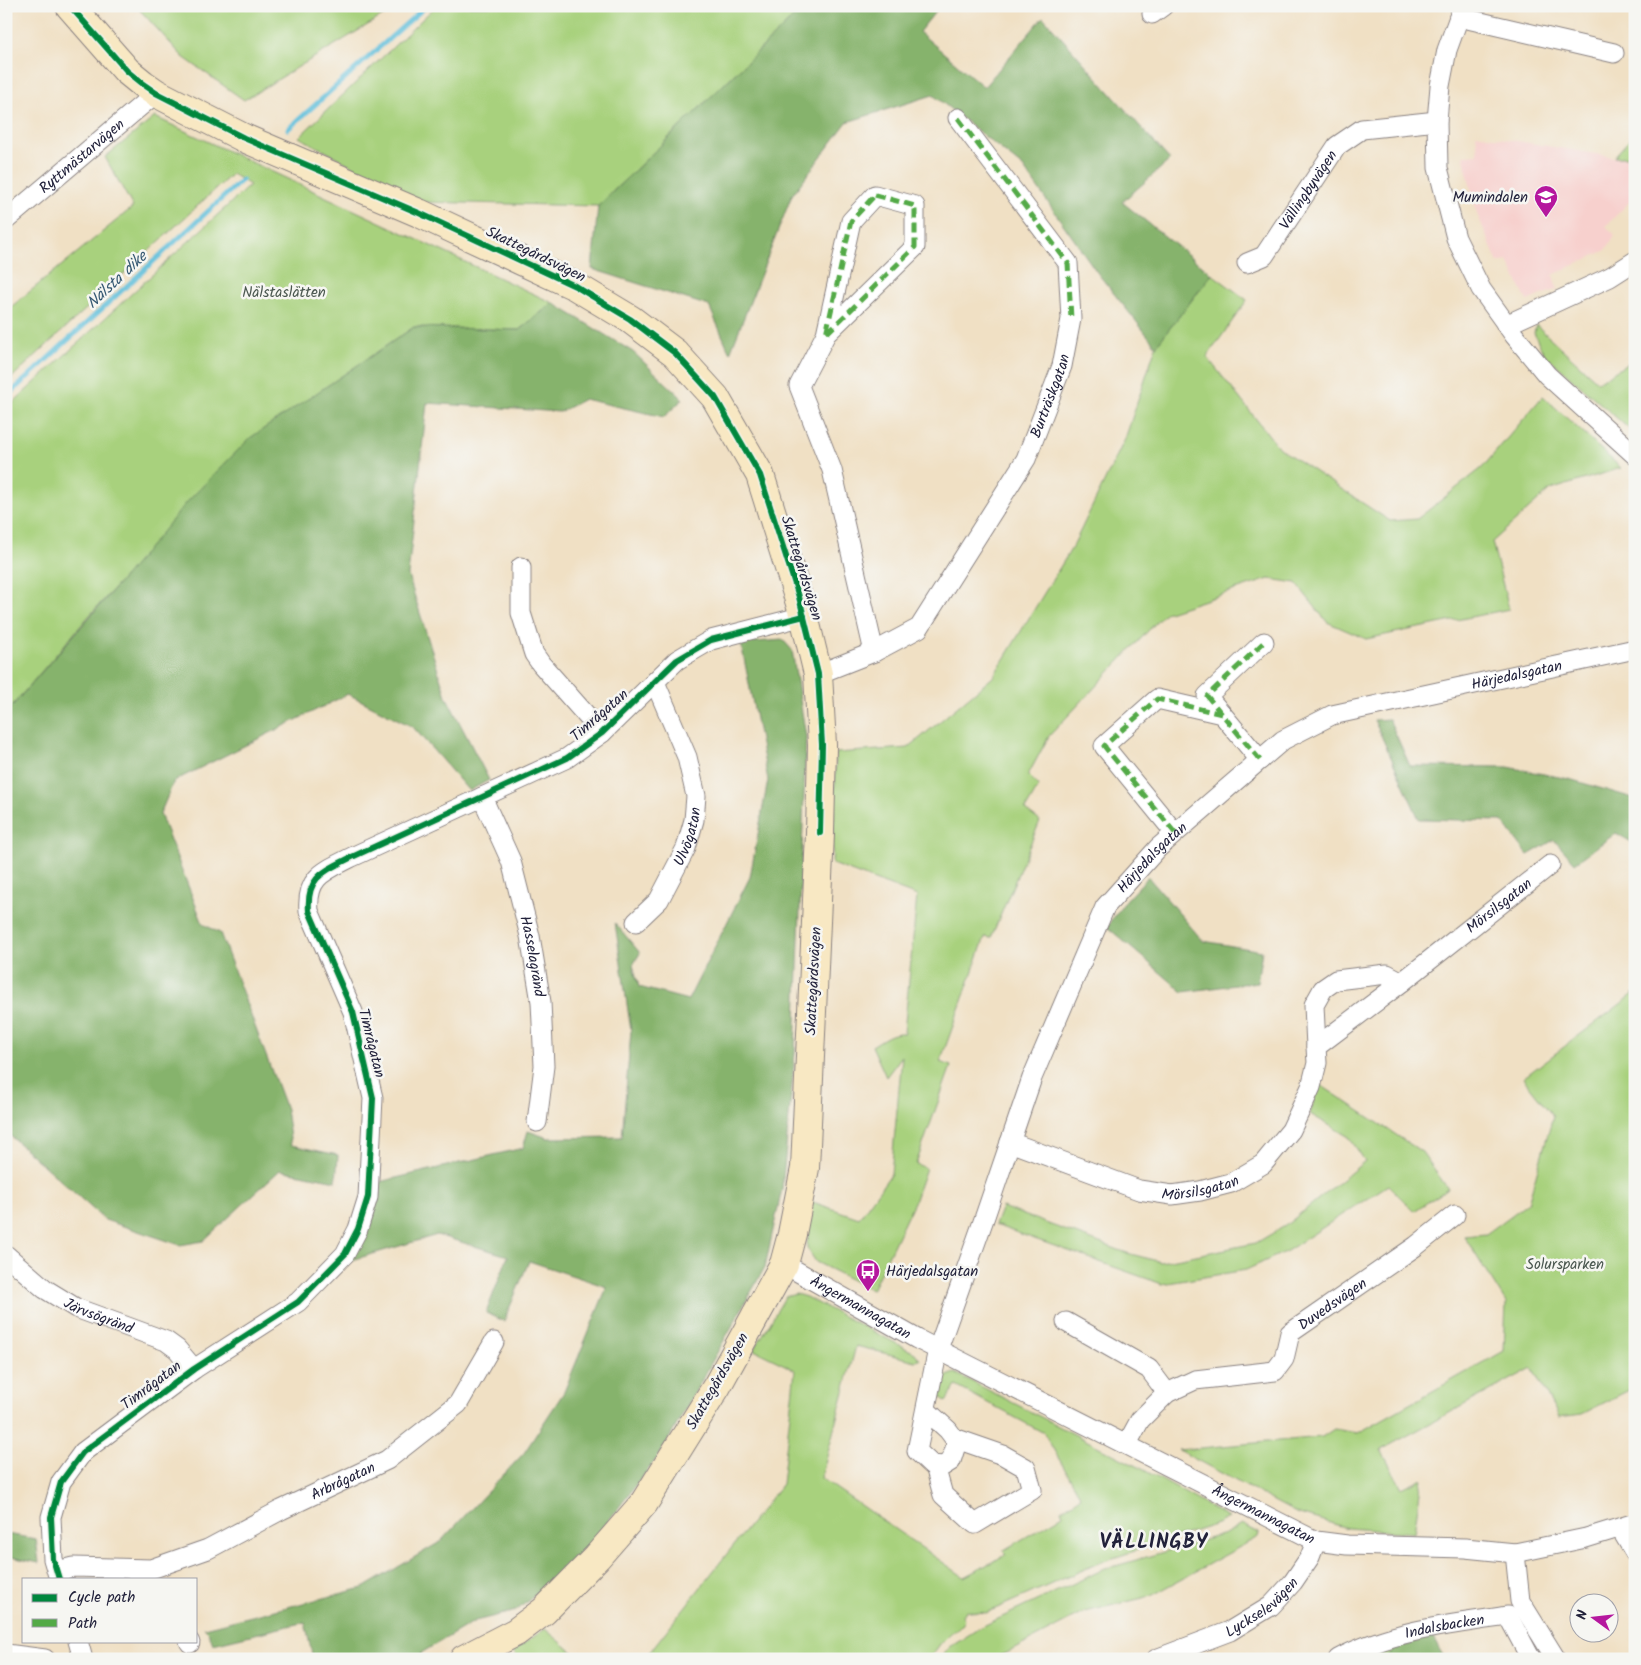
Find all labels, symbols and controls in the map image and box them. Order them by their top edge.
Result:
street label: Ryttmästarvägen [34,113,130,200]
street label: Vällingbyvägen [1274,145,1344,235]
school or university icon: Mumindalen [1533,184,1559,218]
place label: Mumindalen [1453,186,1528,210]
street label: Skattegårdsvägen [481,220,590,290]
water label: Nälsta dike [81,244,155,315]
park label: Nälstaslätten [242,281,326,305]
street label: Burträskgatan [1024,352,1077,442]
street label: Skattegårdsvägen [774,513,828,624]
street label: Härjedalsgatan [1469,654,1564,697]
street label: Timrågatan [565,684,634,748]
street label: Ulvögatan [668,806,708,871]
street label: Härjedalsgatan [1112,817,1193,899]
street label: Mörsilsgatan [1461,872,1538,940]
street label: Hasselagränd [512,913,551,999]
street label: Skattegårdsvägen [799,926,829,1036]
street label: Timrågatan [351,1006,391,1080]
street label: Mörsilsgatan [1160,1169,1245,1208]
park label: Solursparken [1526,1253,1604,1277]
bus stop icon: Härjedalsgatan [855,1258,881,1292]
place label: Härjedalsgatan [886,1260,978,1284]
street label: Ångermannagatan [805,1270,915,1346]
street label: Duvedsvägen [1293,1272,1372,1337]
street label: Järvsögränd [58,1292,137,1341]
street label: Skattegårdsvägen [680,1328,755,1435]
street label: Timrågatan [116,1355,187,1417]
street label: Arbrågatan [307,1456,380,1507]
street label: Ångermannagatan [1207,1479,1319,1552]
district label: VÄLLINGBY [1100,1527,1209,1559]
street label: Lyckselevägen [1221,1572,1305,1644]
legend [22,1578,198,1642]
text: Cycle path [68,1586,135,1610]
north arrow [1568,1592,1618,1642]
street label: Indalsbacken [1402,1608,1486,1646]
text: N [1571,1608,1594,1622]
text: Path [68,1612,97,1636]

